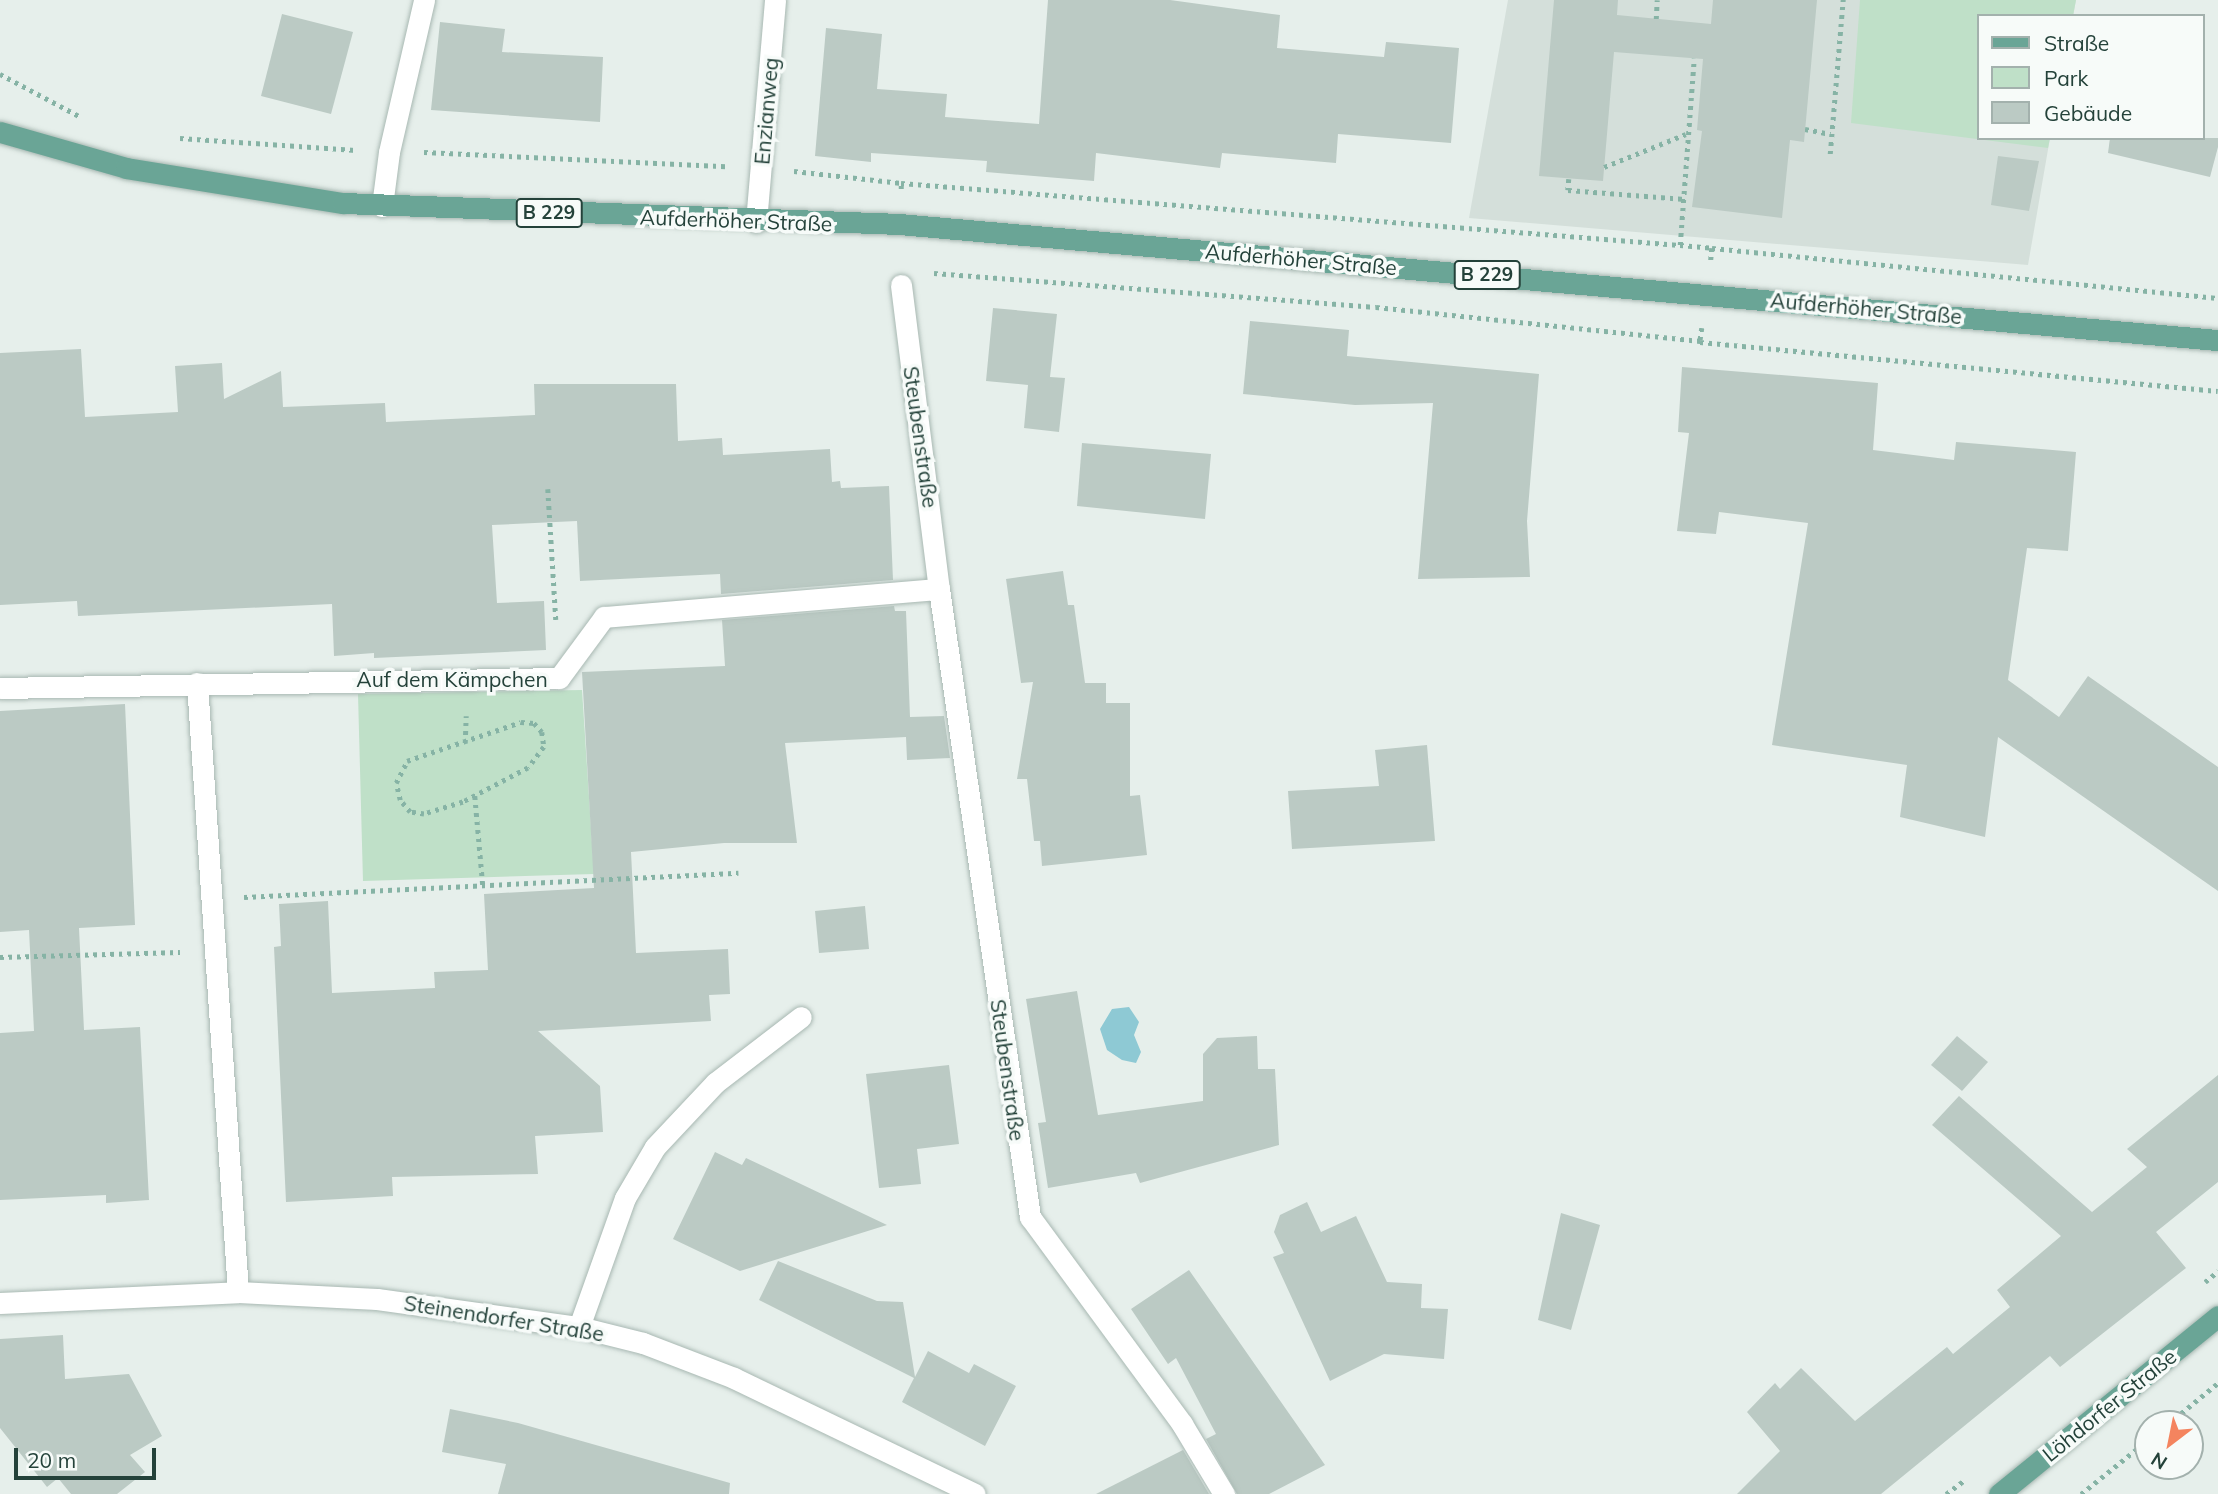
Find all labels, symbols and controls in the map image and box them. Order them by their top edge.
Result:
legend [1976,14,2204,140]
text: Straße [2044,30,2109,56]
street label: Enzianweg [749,56,783,166]
text: Park [2044,65,2088,91]
text: Gebäude [2044,100,2132,126]
road number: B 229 [514,197,584,228]
street label: Aufderhöher Straße [639,204,833,236]
street label: Aufderhöher Straße [1204,238,1398,280]
road number: B 229 [1452,260,1522,290]
street label: Aufderhöher Straße [1769,287,1963,329]
street label: Steubenstraße [899,365,943,509]
street label: Auf dem Kämpchen [356,666,548,692]
street label: Steubenstraße [986,998,1030,1142]
street label: Steinendorfer Straße [402,1290,606,1346]
street label: Löhdorfer Straße [2037,1343,2181,1467]
north arrow [2134,1410,2204,1480]
scale bar [18,1434,159,1478]
text: 20 m [27,1447,76,1473]
text: N [2146,1447,2171,1475]

